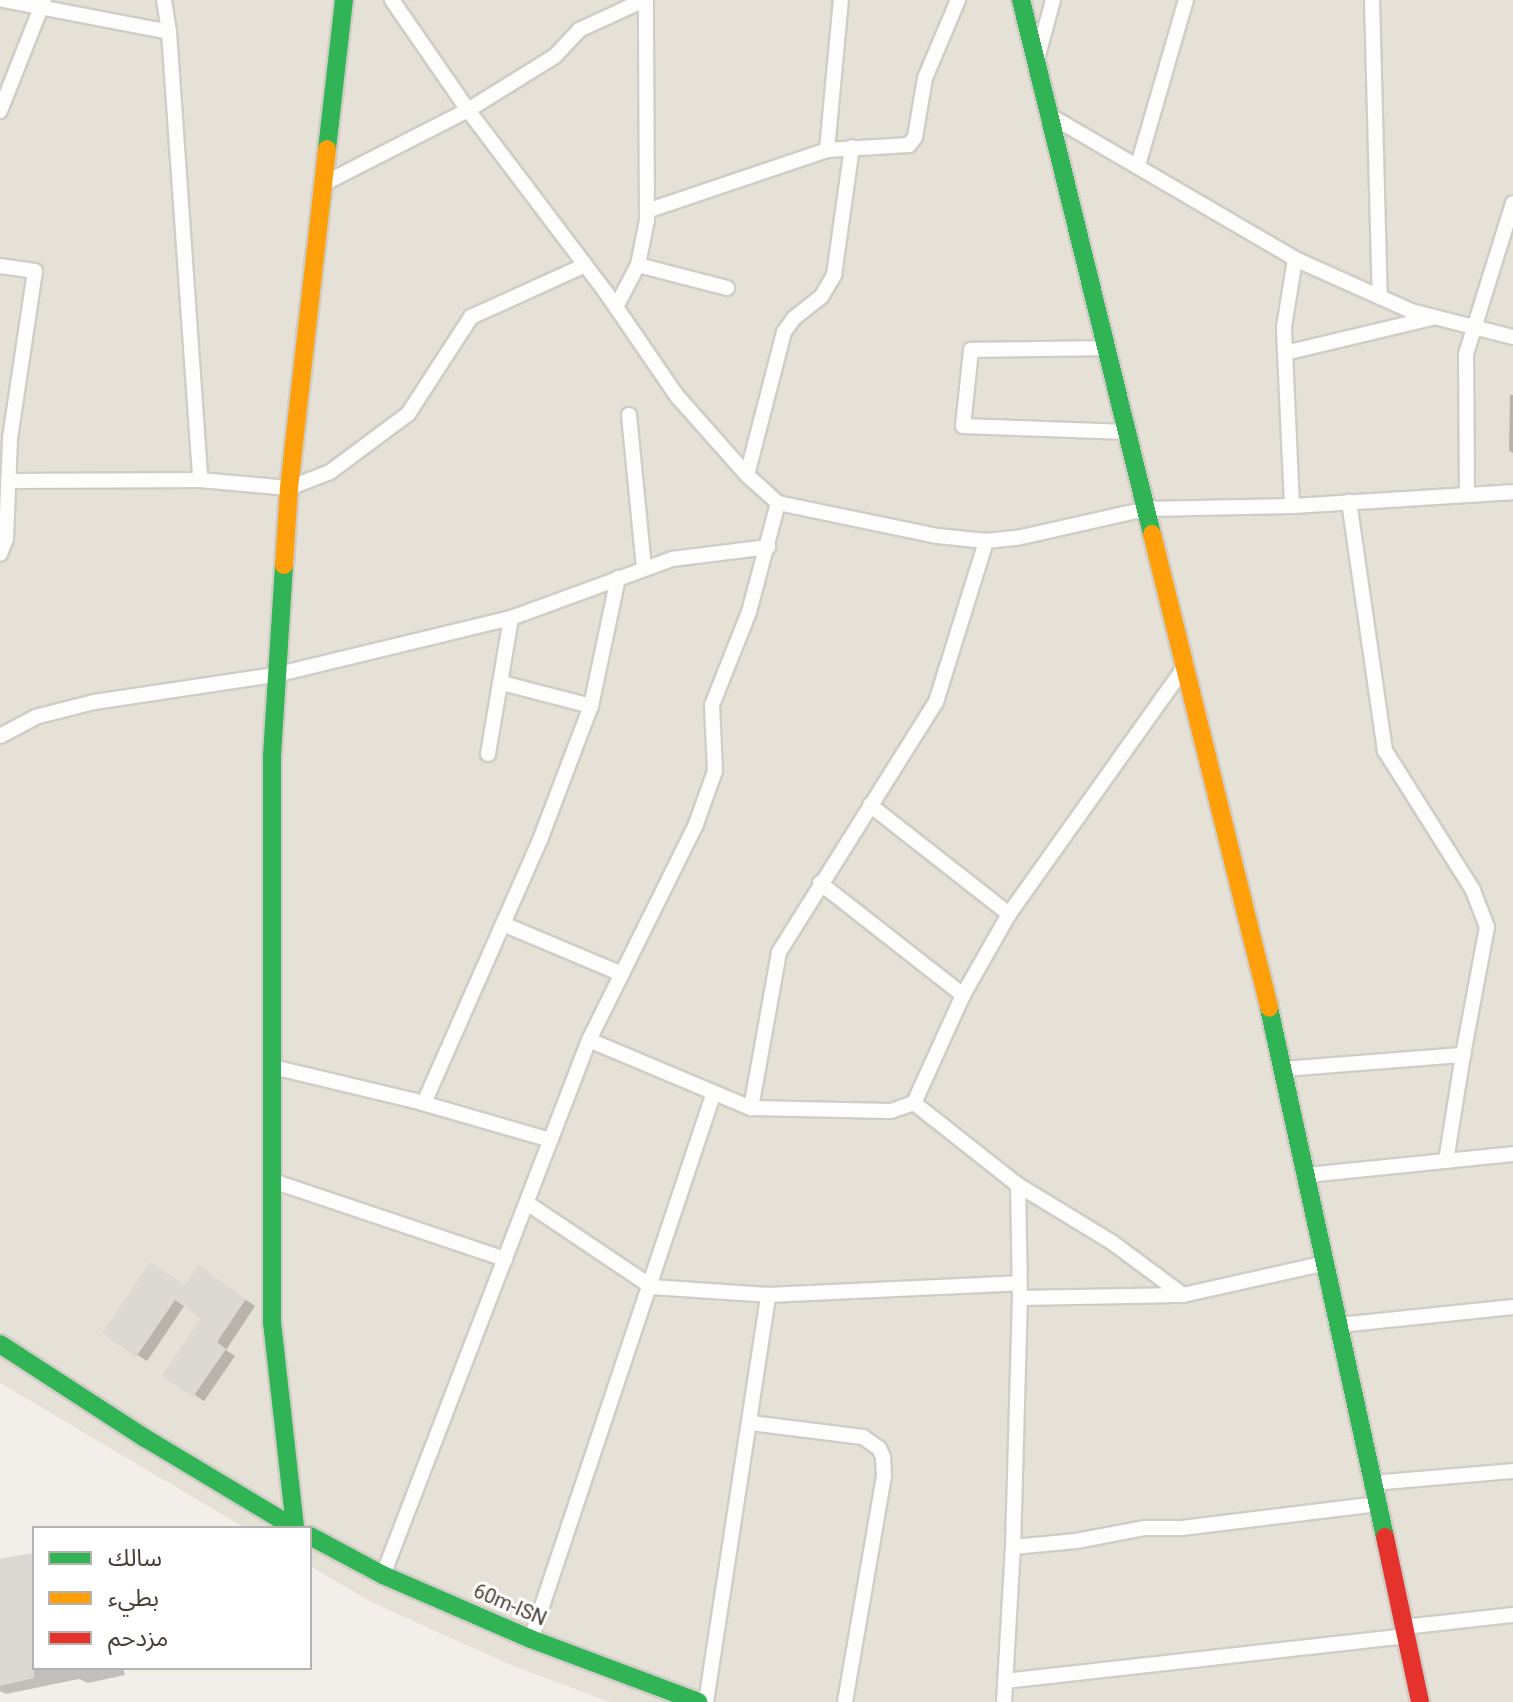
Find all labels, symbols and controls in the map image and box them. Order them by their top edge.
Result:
legend [32,1526,312,1670]
text: سالك [108,1544,162,1572]
street label: 60m-ISN [470,1579,550,1631]
text: بطيء [108,1584,159,1612]
text: مزدحم [108,1624,168,1652]

